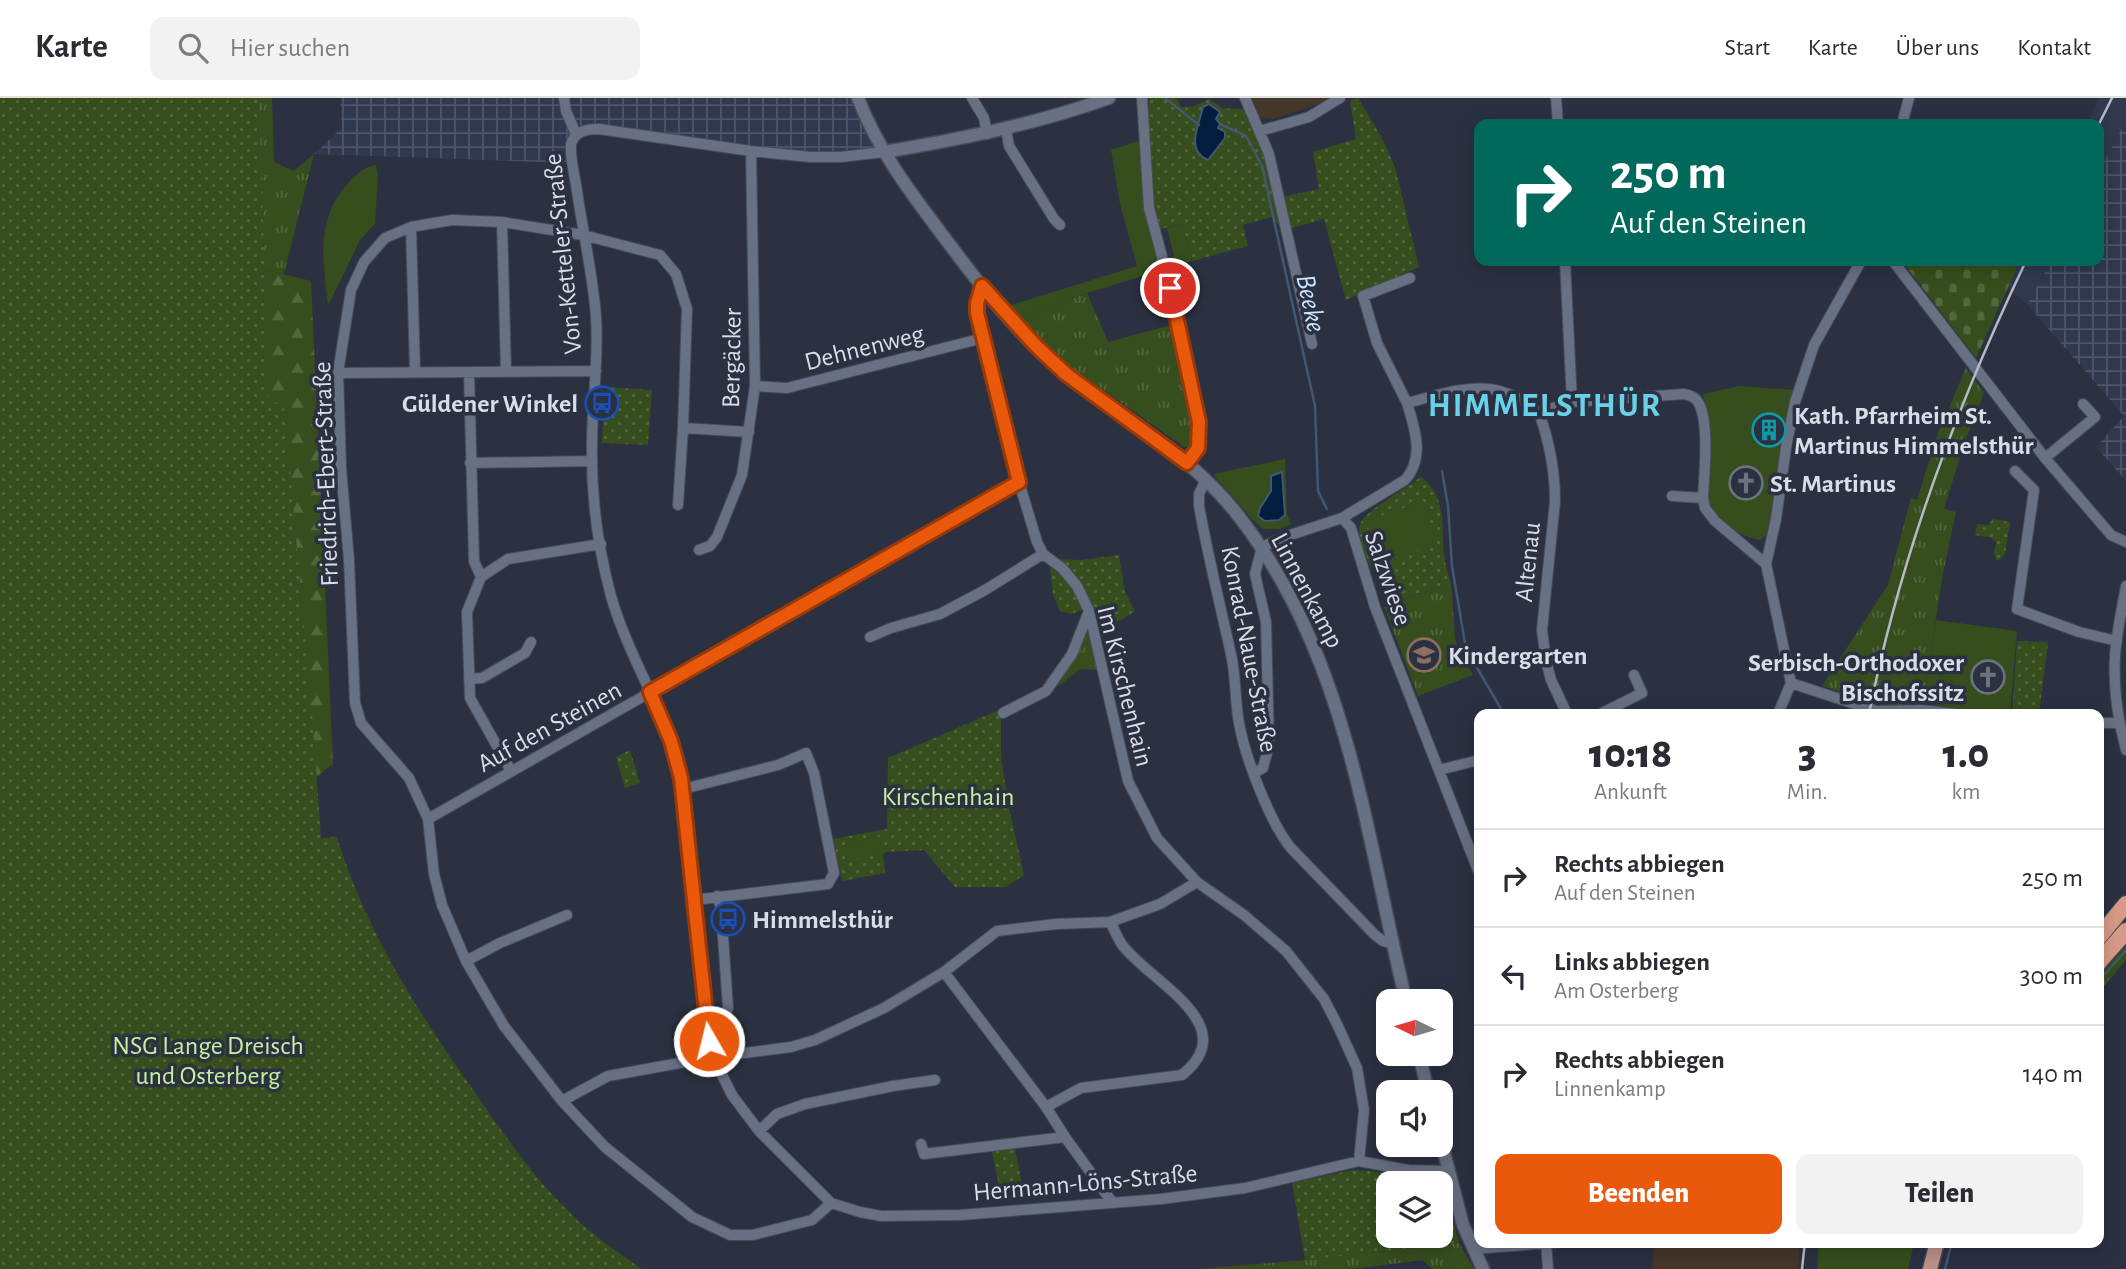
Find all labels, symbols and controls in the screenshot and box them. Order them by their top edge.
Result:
search box [150,17,640,80]
icon: search [174,29,212,67]
text: Karte [35,31,108,64]
text: Hier suchen [230,35,350,61]
text: Start [1725,36,1770,60]
text: Karte [1808,36,1858,60]
text: Über uns [1896,36,1979,60]
text: Kontakt [2017,36,2091,60]
icon: right [1495,147,1586,238]
text: 250 m [1610,149,1727,198]
street label: Von-Ketteler-Straße [540,152,586,355]
text: Auf den Steinen [1610,207,1807,239]
pin [1140,258,1200,318]
icon: arrive [1151,269,1189,307]
water label: Beeke [1290,272,1330,335]
street label: Bergäcker [718,307,746,408]
street label: Dehnenweg [802,321,927,375]
street label: Friedrich-Ebert-Straße [309,361,343,587]
bus stop icon: Güldener Winkel [583,384,621,422]
district label: HIMMELSTHÜR [1428,386,1662,423]
place label: Güldener Winkel [402,391,578,417]
place label: Kath. Pfarrheim St. Martinus Himmelsthür [1794,403,2034,459]
building icon: Kath. Pfarrheim St. Martinus Himmelsthür [1750,411,1788,449]
church icon: St. Martinus [1727,464,1765,502]
place label: St. Martinus [1770,471,1896,497]
street label: Altenau [1511,521,1545,603]
street label: Salzwiese [1360,528,1416,629]
street label: Linnenkamp [1266,529,1348,652]
street label: Konrad-Naue-Straße [1216,544,1282,755]
street label: Im Kirschenhain [1093,603,1158,769]
school or university icon: Kindergarten [1405,636,1443,674]
place label: Kindergarten [1448,643,1587,669]
place label: Serbisch-Orthodoxer Bischofssitz [1748,650,1964,706]
church icon: Serbisch-Orthodoxer Bischofssitz [1969,658,2007,696]
street label: Auf den Steinen [473,677,626,777]
text: 10:18 [1589,733,1672,775]
text: 3 [1798,733,1817,775]
text: 1.0 [1942,733,1989,775]
text: Ankunft [1594,781,1667,804]
text: Min. [1787,781,1828,804]
text: km [1951,781,1980,804]
park label: Kirschenhain [882,784,1014,810]
text: Rechts abbiegen [1554,851,1725,877]
icon: right [1495,859,1533,897]
text: 250 m [2021,865,2083,891]
text: Auf den Steinen [1554,882,1696,905]
bus stop icon: Himmelsthür [709,900,747,938]
place label: Himmelsthür [752,907,893,933]
text: Links abbiegen [1554,949,1710,975]
icon: left [1495,957,1533,995]
text: 300 m [2020,963,2083,989]
text: Am Osterberg [1554,980,1679,1003]
north arrow [1376,989,1452,1066]
map controls [1376,989,1453,1248]
position arrow [672,1004,746,1078]
park label: NSG Lange Dreisch und Osterberg [112,1033,304,1089]
text: Rechts abbiegen [1554,1047,1725,1073]
icon: right [1495,1055,1533,1093]
text: 140 m [2023,1061,2083,1087]
text: Linnenkamp [1554,1078,1666,1101]
button: sound [1376,1080,1453,1157]
button: Beenden [1495,1154,1782,1234]
button: Teilen [1796,1154,2083,1234]
street label: Hermann-Löns-Straße [972,1160,1198,1206]
button: layers [1376,1171,1453,1248]

